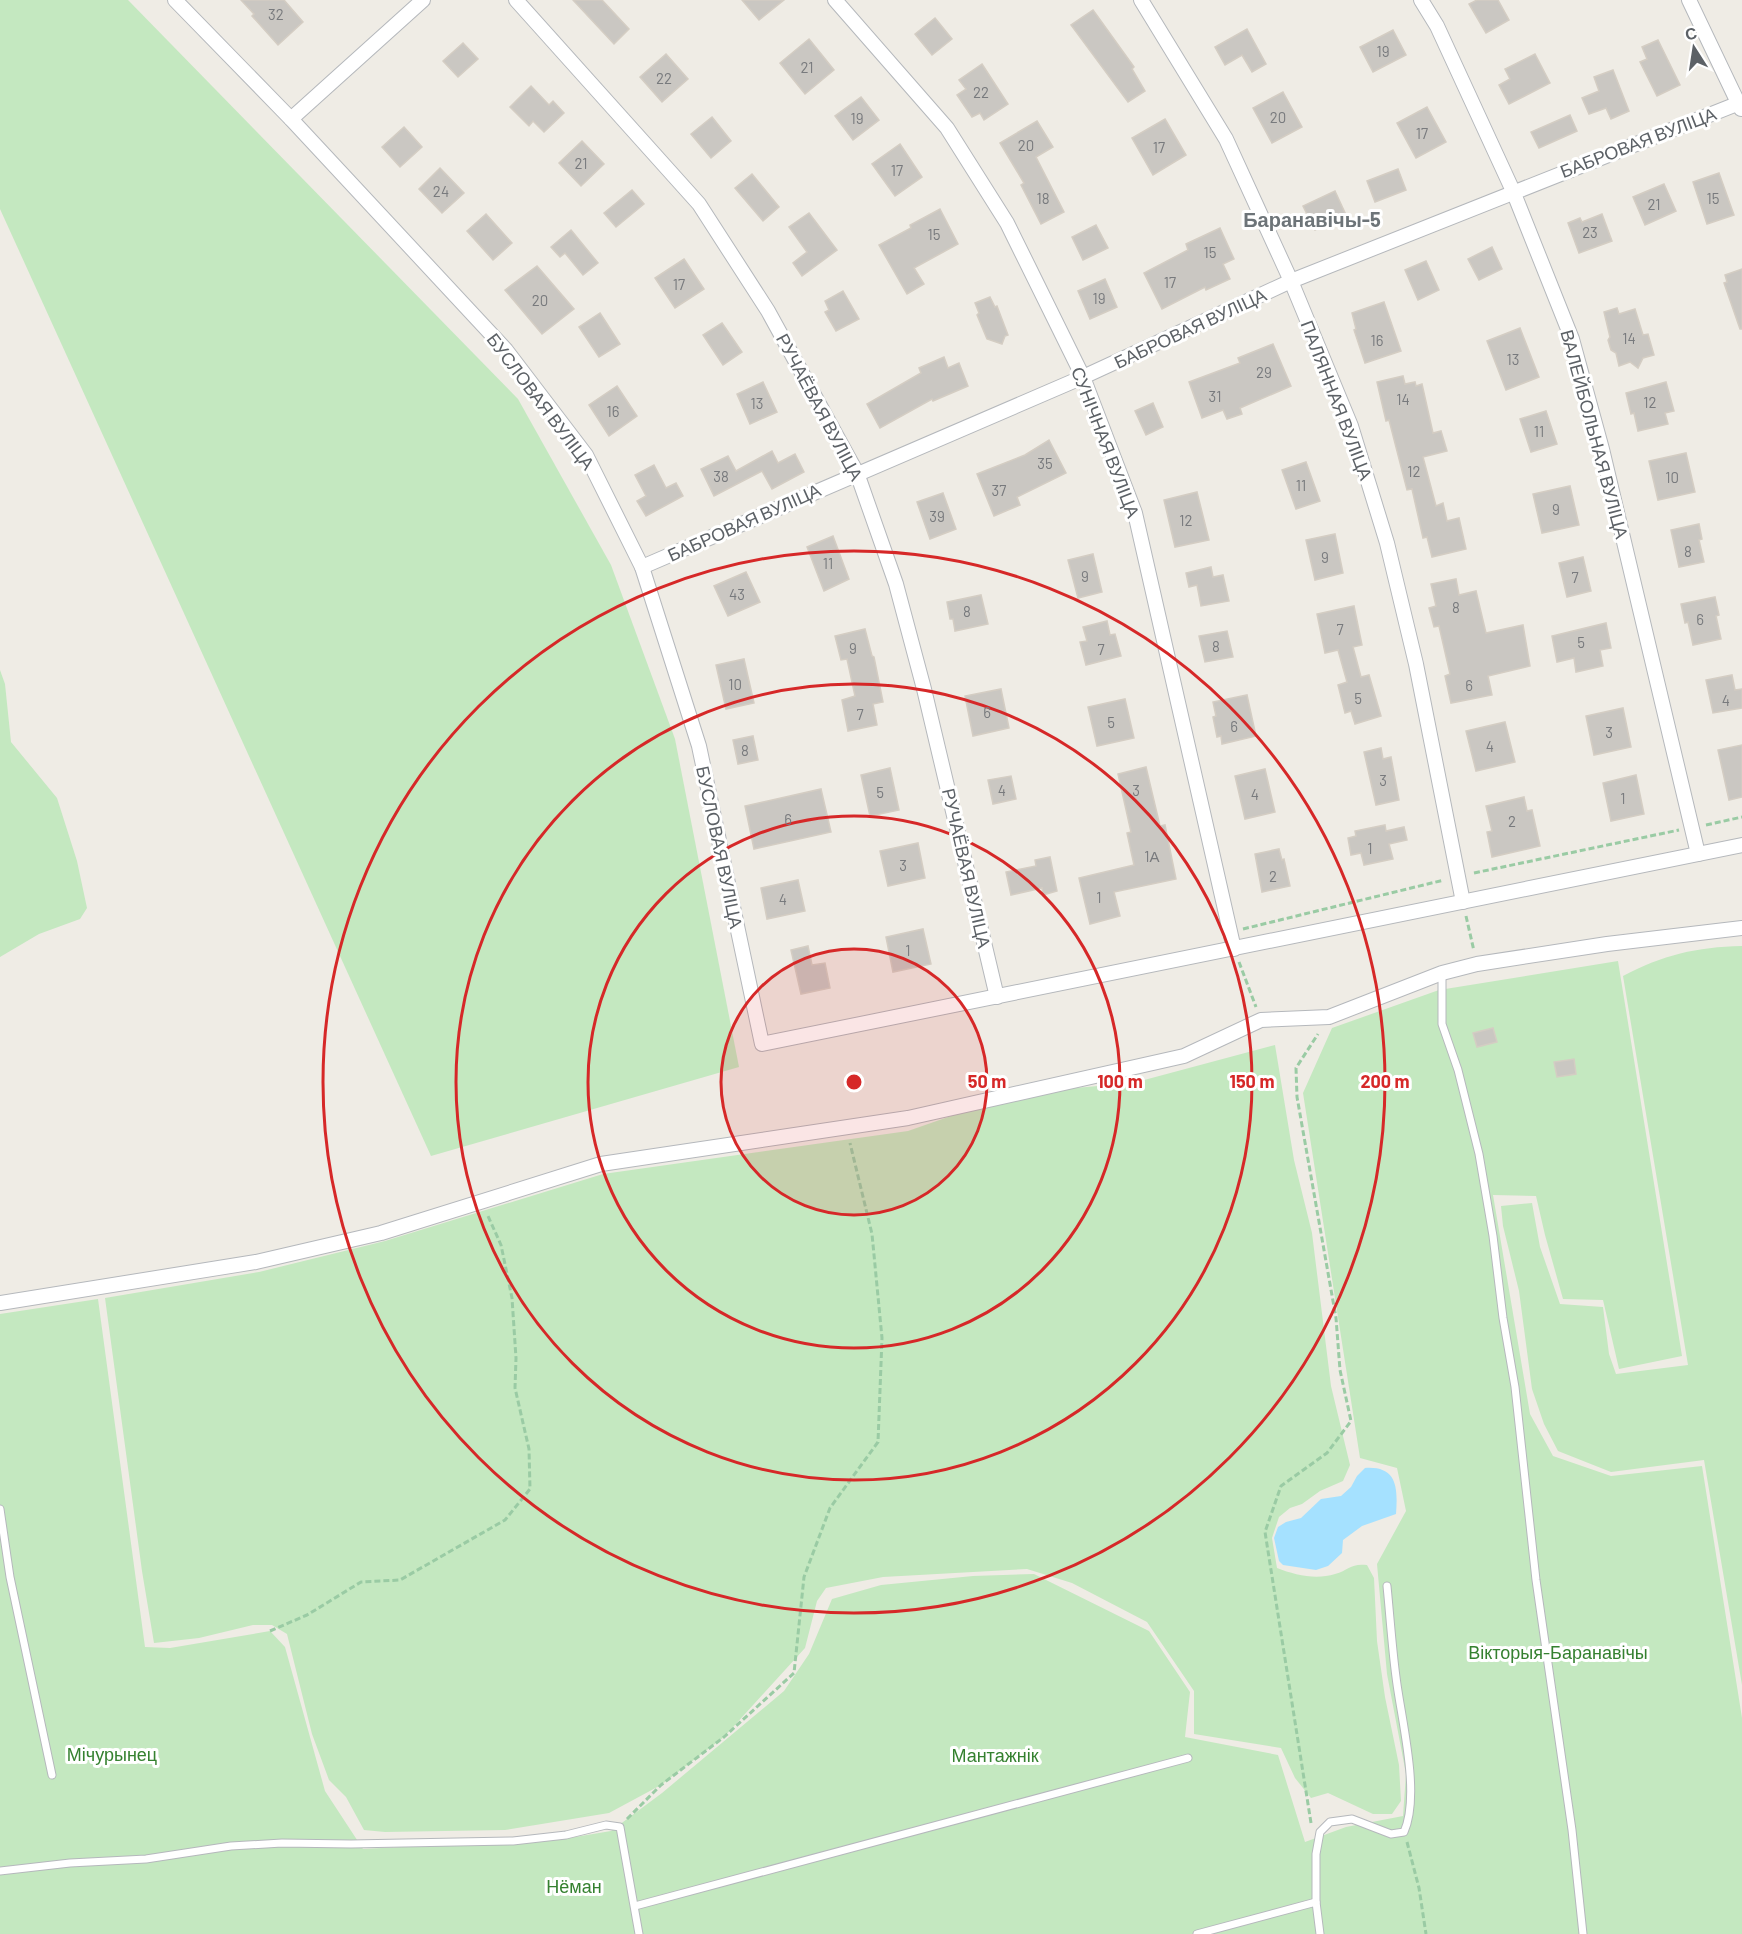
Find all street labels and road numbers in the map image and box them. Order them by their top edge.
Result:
street label: БАБРОВАЯ ВУЛІЦА [1557,102,1719,182]
street label: БАБРОВАЯ ВУЛІЦА [1110,283,1270,373]
street label: ПАЛЯННАЯ ВУЛІЦА [1296,317,1378,483]
street label: ВАЛЕЙБОЛЬНАЯ ВУЛІЦА [1556,327,1634,541]
street label: БУСЛОВАЯ ВУЛІЦА [482,328,600,474]
street label: РУЧАЁВАЯ ВУЛІЦА [772,330,868,484]
street label: СУНІЧНАЯ ВУЛІЦА [1067,363,1145,521]
street label: БАБРОВАЯ ВУЛІЦА [664,478,824,566]
street label: БУСЛОВАЯ ВУЛІЦА [692,764,748,930]
street label: РУЧАЁВАЯ ВУЛІЦА [938,786,996,950]

